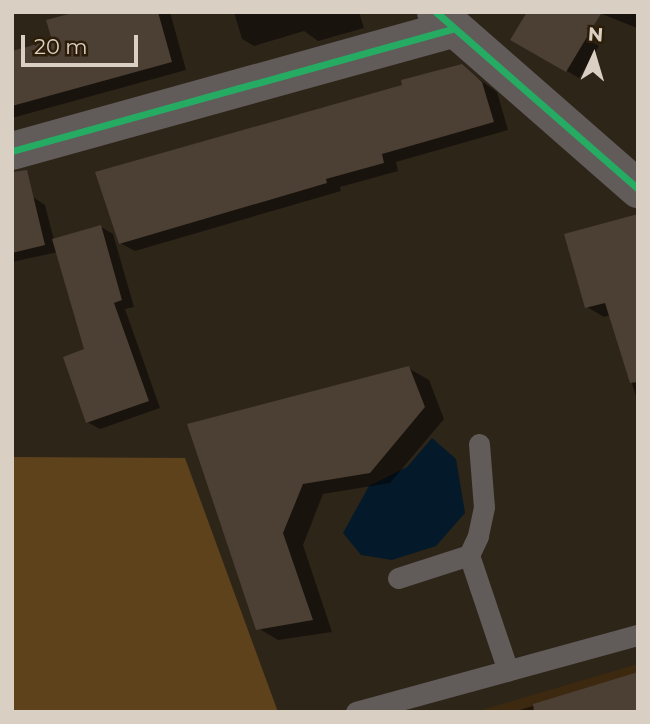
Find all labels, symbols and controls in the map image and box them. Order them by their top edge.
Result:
scale bar [24,21,142,65]
north arrow [559,21,629,91]
text: N [587,23,604,47]
text: 20 m [34,34,88,59]

